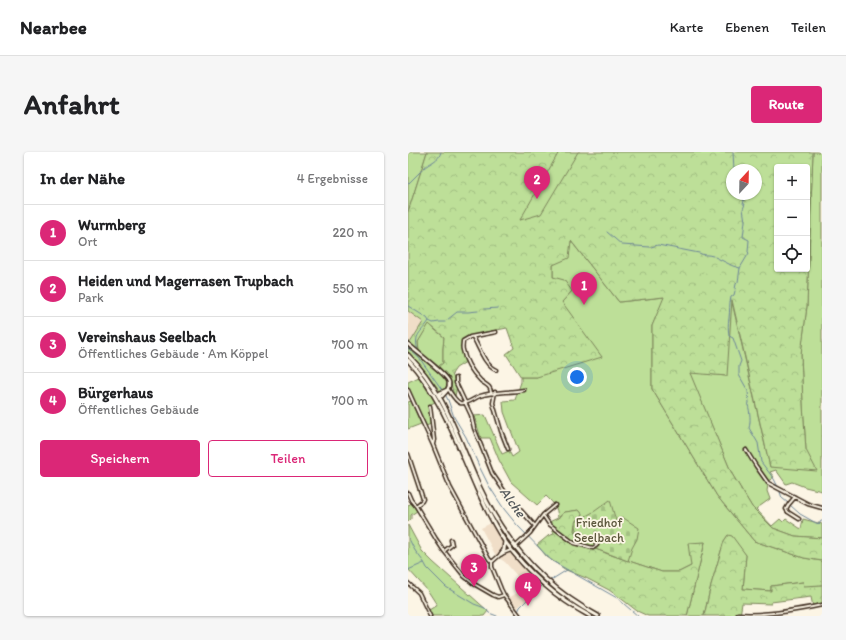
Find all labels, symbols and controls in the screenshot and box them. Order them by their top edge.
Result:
text: Nearbee [20,16,87,39]
text: Karte [670,19,703,36]
text: Ebenen [725,19,769,36]
text: Teilen [791,19,826,36]
button: Route [751,86,822,123]
text: Anfahrt [24,87,119,121]
north arrow [726,164,762,200]
map controls [774,164,810,272]
button: + [774,164,810,200]
pin: 2 [524,166,550,199]
text: In der Nähe [40,168,125,188]
text: 4 Ergebnisse [297,171,368,186]
button: − [774,200,810,236]
text: Wurmberg [78,216,146,234]
text: 1 [50,225,56,240]
text: 220 m [332,225,368,240]
text: Ort [78,234,97,249]
button: locate [774,236,810,272]
text: Heiden und Magerrasen Trupbach [78,272,294,290]
pin: 1 [571,272,597,305]
text: 2 [50,281,56,296]
text: 550 m [332,281,368,296]
text: Park [78,290,104,305]
text: Vereinshaus Seelbach [78,328,216,346]
text: 3 [49,337,57,352]
text: 700 m [332,337,368,352]
text: Öffentliches Gebäude · Am Köppel [78,346,268,361]
your location [567,367,587,387]
text: Bürgerhaus [78,384,153,402]
text: 4 [49,393,57,408]
text: 700 m [332,393,368,408]
text: Öffentliches Gebäude [78,402,199,417]
button: Speichern [40,440,200,477]
button: Teilen [208,440,368,477]
water label: Alche [496,484,530,522]
park label: Friedhof Seelbach [574,515,624,545]
pin: 3 [461,554,487,587]
pin: 4 [515,573,541,606]

